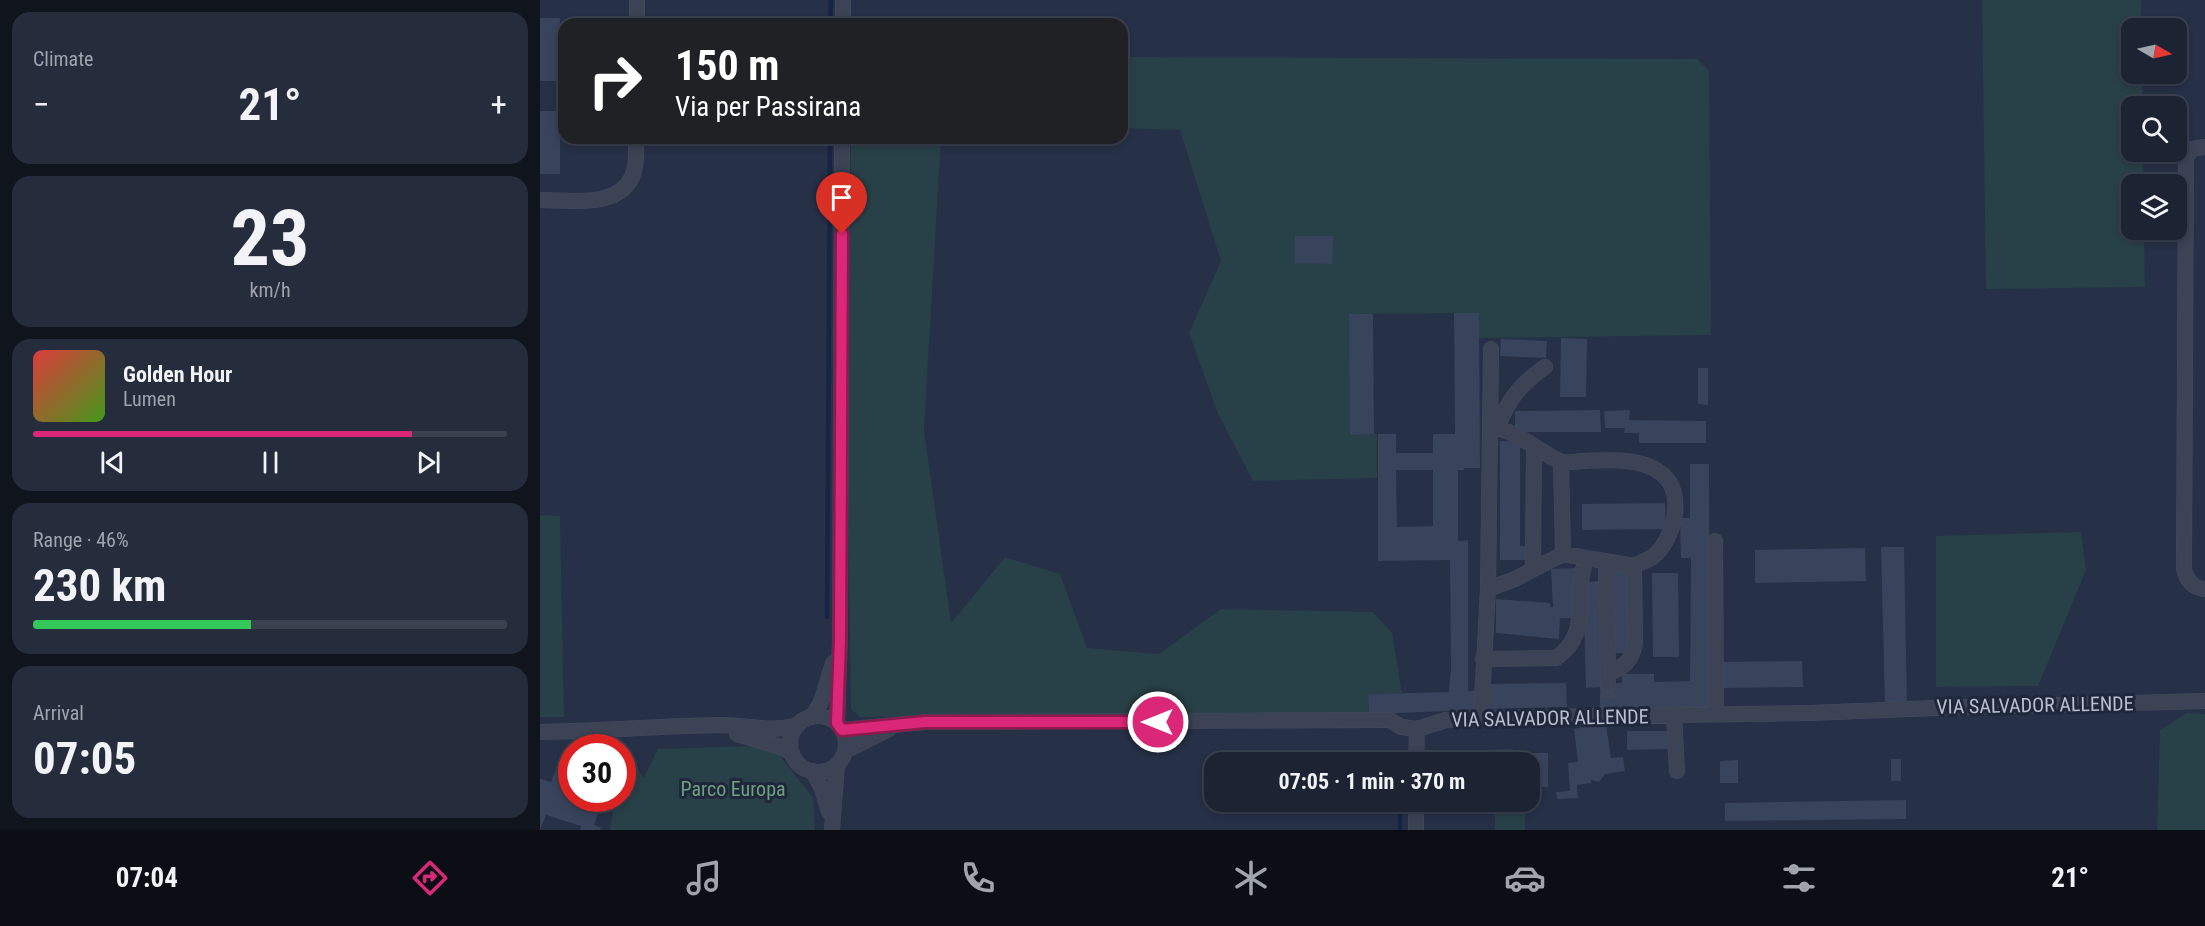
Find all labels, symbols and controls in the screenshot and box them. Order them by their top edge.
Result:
north arrow [2121,18,2187,84]
map controls [2121,18,2187,240]
text: 150 m [675,41,780,90]
icon: right [576,42,654,120]
text: Climate [33,47,93,71]
text: 21° [239,78,302,131]
text: − [33,85,50,124]
text: + [491,85,507,124]
text: Via per Passirana [675,91,861,123]
button: search [2121,96,2187,162]
pin [816,172,867,234]
button: layers [2121,174,2187,240]
icon: arrive [825,181,858,214]
text: 23 [231,193,309,284]
text: km/h [249,278,291,302]
text: Golden Hour [123,362,232,387]
text: Lumen [123,387,176,411]
icon: previous [96,446,129,479]
icon: pause [254,446,287,479]
icon: next [412,446,445,479]
text: Range · 46% [33,528,129,552]
text: 230 km [33,559,166,612]
position arrow [1126,690,1190,754]
street label: VIA SALVADOR ALLENDE [1936,691,2134,719]
text: Arrival [33,701,84,725]
street label: VIA SALVADOR ALLENDE [1451,704,1649,732]
text: 07:05 [33,732,136,785]
speed limit sign: 30 [558,734,636,812]
text: 07:05 · 1 min · 370 m [1279,769,1465,794]
park label: Parco Europa [680,777,786,801]
icon: directions [409,857,451,899]
icon: music [683,857,725,899]
icon: phone [957,857,999,899]
icon: climate [1230,857,1272,899]
icon: car [1504,857,1546,899]
icon: filters [1778,857,1820,899]
text: 07:04 [116,862,178,894]
text: 21° [2051,862,2089,894]

